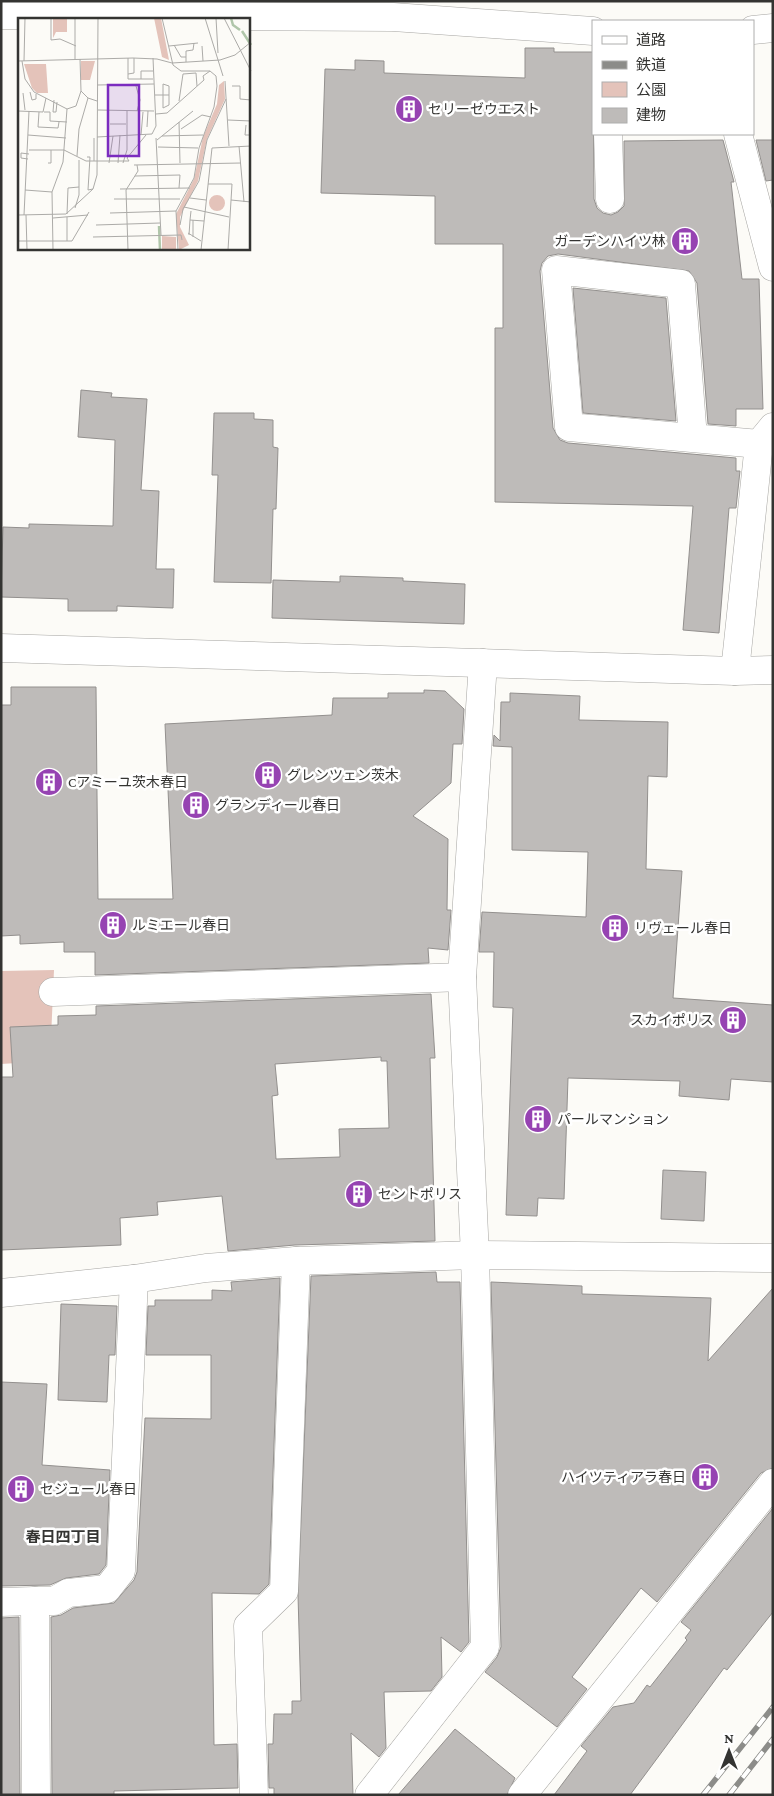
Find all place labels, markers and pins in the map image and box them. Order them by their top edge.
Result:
building icon: セリーゼウエスト [394,94,424,124]
place label: セリーゼウエスト [428,101,540,117]
building icon: ガーデンハイツ林 [670,226,700,256]
place label: ガーデンハイツ林 [554,233,666,249]
building icon: グレンツェン茨木 [253,760,283,790]
building icon: Cアミーユ茨木春日 [34,767,64,797]
place label: グレンツェン茨木 [287,767,399,783]
place label: Cアミーユ茨木春日 [68,774,188,790]
building icon: グランディール春日 [181,790,211,820]
place label: グランディール春日 [215,797,340,813]
building icon: ルミエール春日 [98,910,128,940]
building icon: リヴェール春日 [600,913,630,943]
place label: ルミエール春日 [132,917,230,933]
place label: リヴェール春日 [634,920,732,936]
building icon: スカイポリス [718,1005,748,1035]
place label: スカイポリス [630,1012,714,1028]
building icon: パールマンション [523,1104,553,1134]
place label: パールマンション [557,1111,669,1127]
building icon: セントポリス [344,1179,374,1209]
place label: セントポリス [378,1186,462,1202]
building icon: ハイツティアラ春日 [690,1462,720,1492]
place label: ハイツティアラ春日 [561,1469,686,1485]
building icon: セジュール春日 [6,1474,36,1504]
place label: セジュール春日 [40,1481,137,1497]

